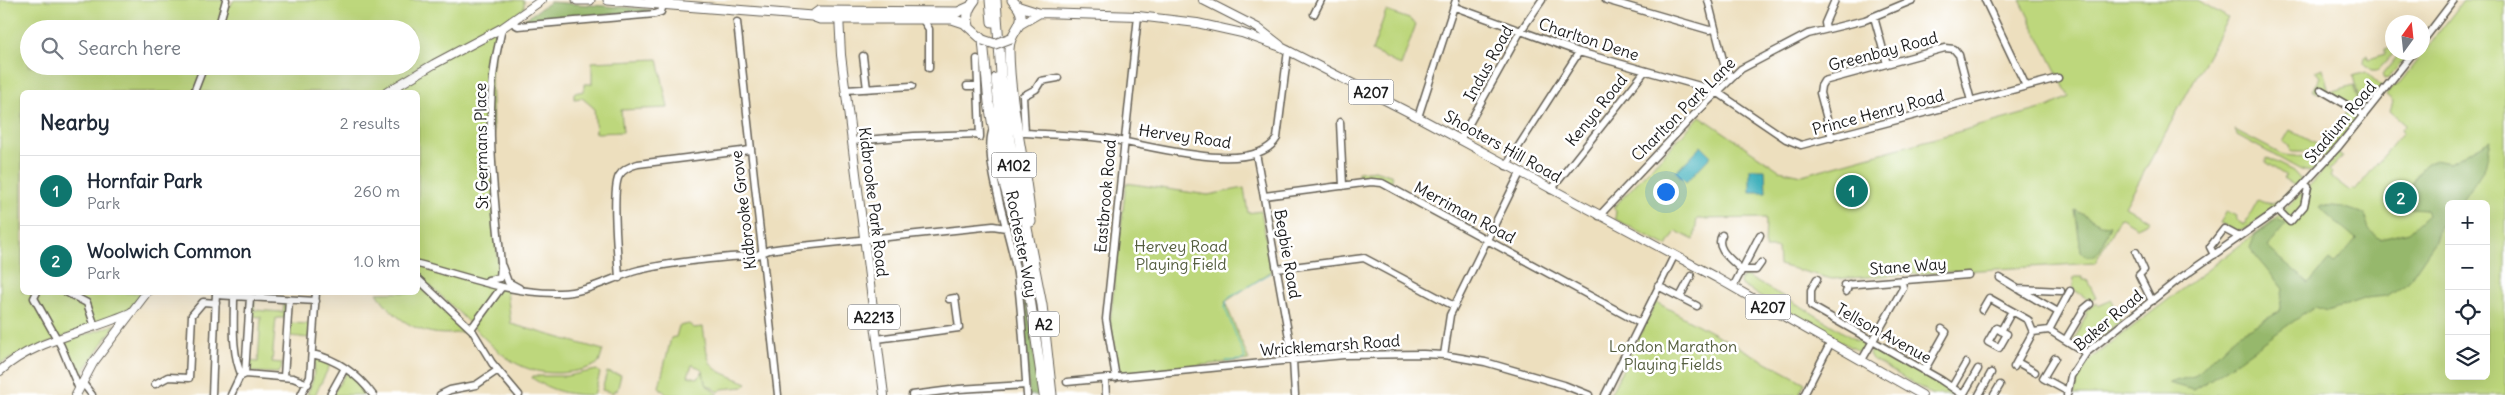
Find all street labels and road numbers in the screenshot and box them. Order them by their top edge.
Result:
street label: Charlton Dene [1536,13,1642,65]
street label: Indus Road [1459,22,1517,104]
street label: Greenbay Road [1826,27,1940,75]
street label: Charlton Park Lane [1627,53,1739,165]
street label: Kenya Road [1561,70,1631,150]
street label: Stadium Road [2300,77,2380,167]
road number: A207 [1348,80,1394,104]
street label: St Germans Place [470,82,492,210]
street label: Prince Henry Road [1810,85,1946,139]
street label: Shooters Hill Road [1441,105,1565,187]
street label: Hervey Road [1137,120,1233,152]
street label: Kidbrooke Park Road [855,126,893,278]
street label: Eastbrook Road [1090,139,1120,253]
street label: Kidbrooke Grove [726,149,760,271]
road number: A102 [992,152,1036,178]
street label: Merriman Road [1411,177,1519,247]
street label: Rochester Way [1002,189,1042,299]
street label: Begbie Road [1270,208,1306,300]
street label: Stane Way [1869,253,1947,279]
street label: Baker Road [2069,285,2147,355]
road number: A207 [1746,294,1790,320]
street label: Tellson Avenue [1833,299,1935,367]
road number: A2213 [848,304,900,330]
road number: A2 [1029,312,1059,336]
street label: Wricklemarsh Road [1259,330,1401,360]

